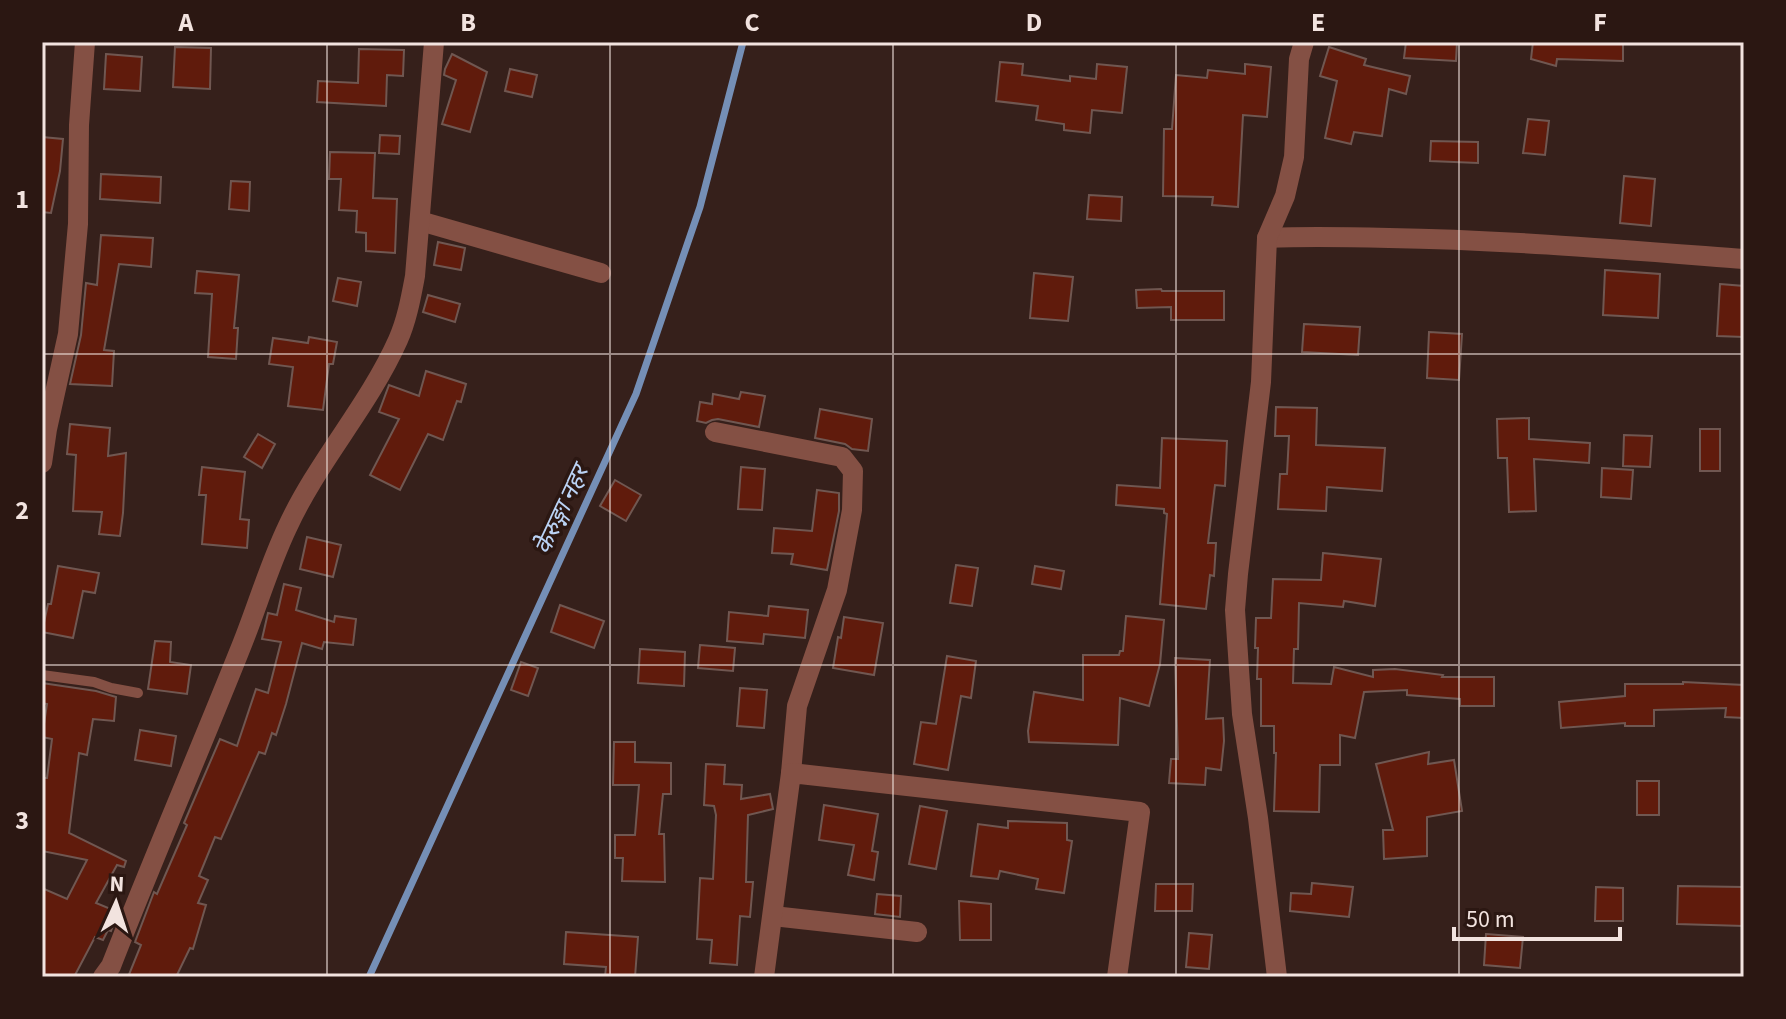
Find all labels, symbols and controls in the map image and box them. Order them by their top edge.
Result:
text: A [178,4,195,41]
text: B [460,4,476,41]
text: C [744,4,760,41]
text: D [1026,4,1042,41]
text: E [1311,4,1325,41]
text: F [1593,4,1607,41]
text: 1 [15,181,29,218]
water label: केेरुङ्गा नहर [526,456,599,561]
text: 2 [15,492,29,529]
text: 3 [15,802,29,839]
north arrow [76,863,156,943]
text: N [109,868,125,900]
scale bar [1454,891,1620,941]
text: 50 m [1466,902,1515,937]

